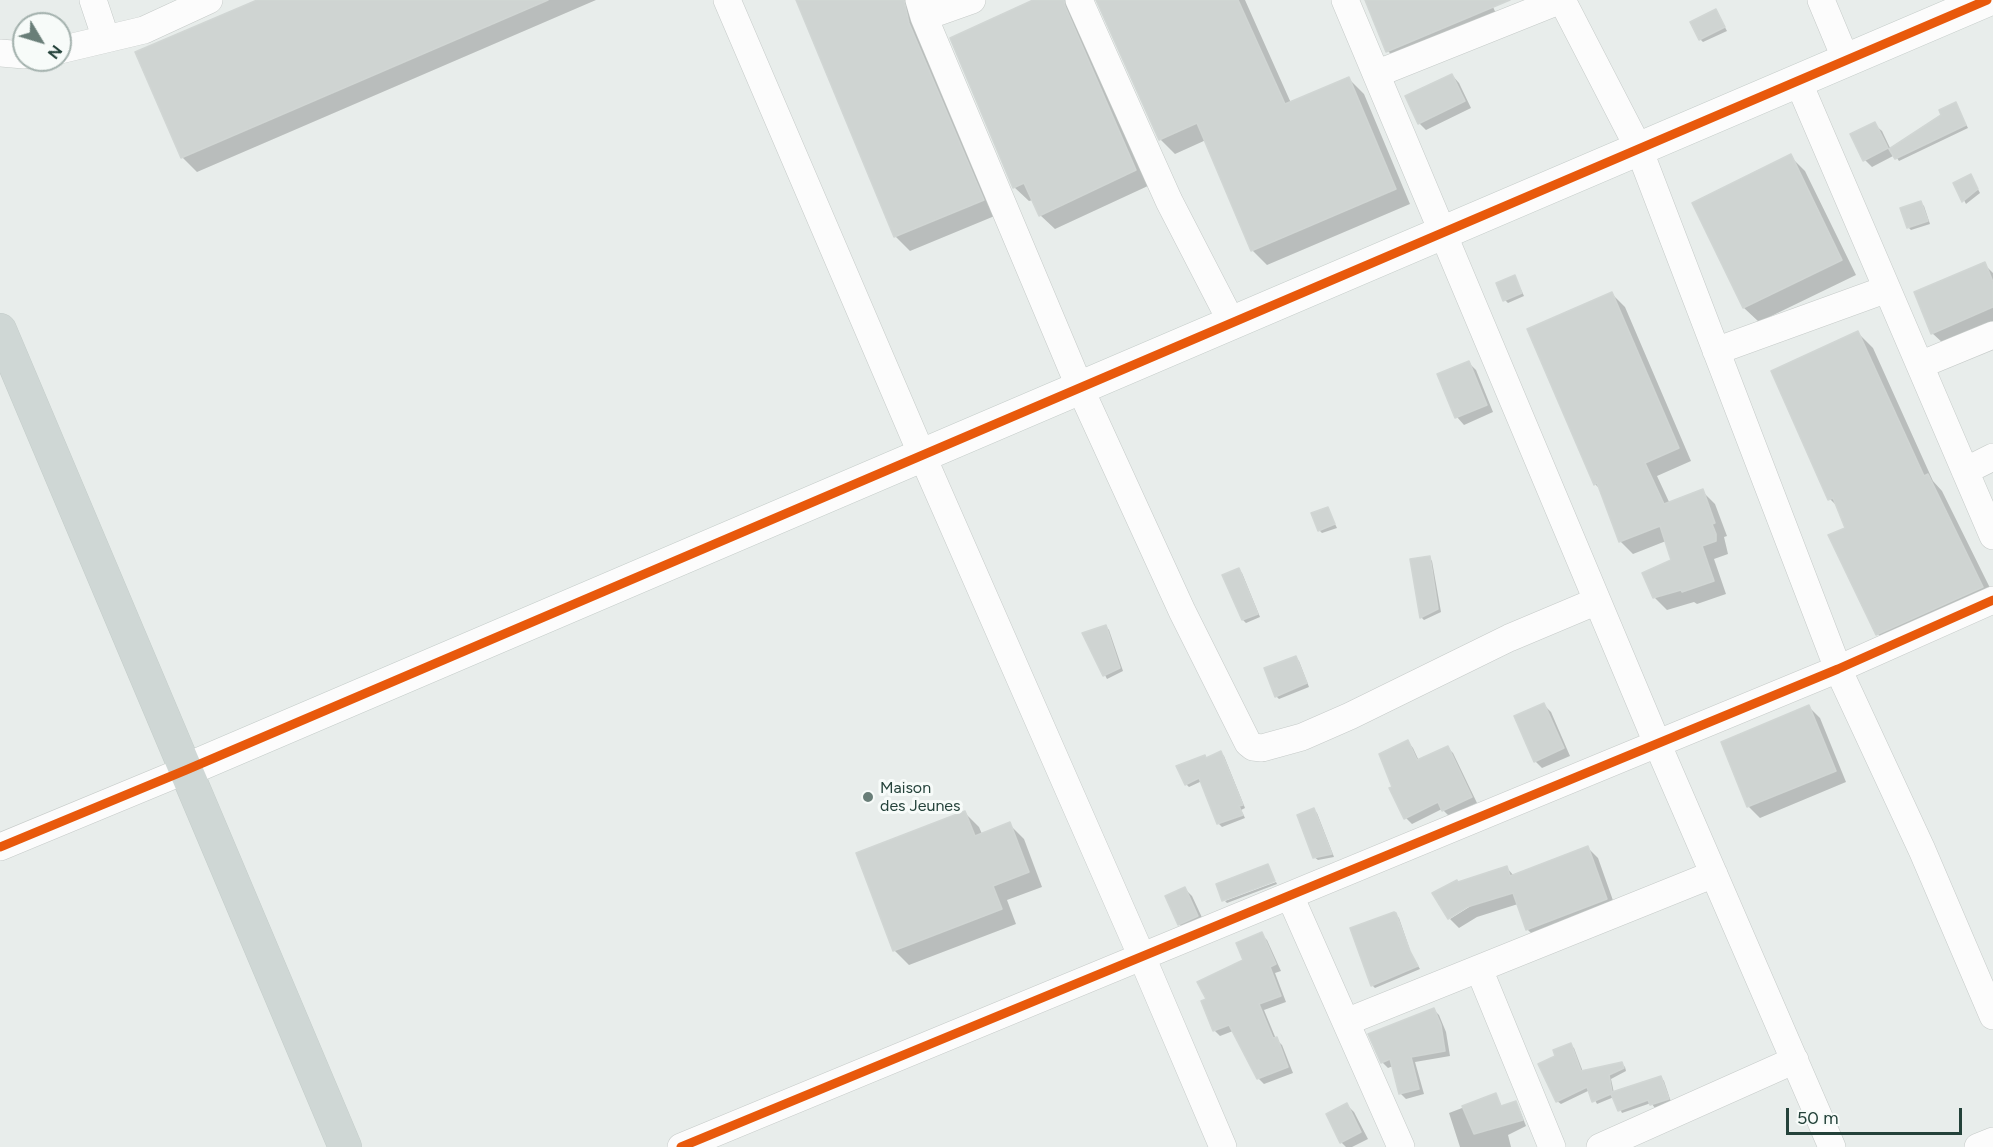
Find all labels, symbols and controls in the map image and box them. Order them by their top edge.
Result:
north arrow [12,12,72,72]
text: N [44,41,66,63]
place label: Maison des Jeunes [880,778,961,816]
marker: Maison des Jeunes [861,790,875,804]
scale bar [1789,1096,1964,1134]
text: 50 m [1797,1107,1839,1129]

